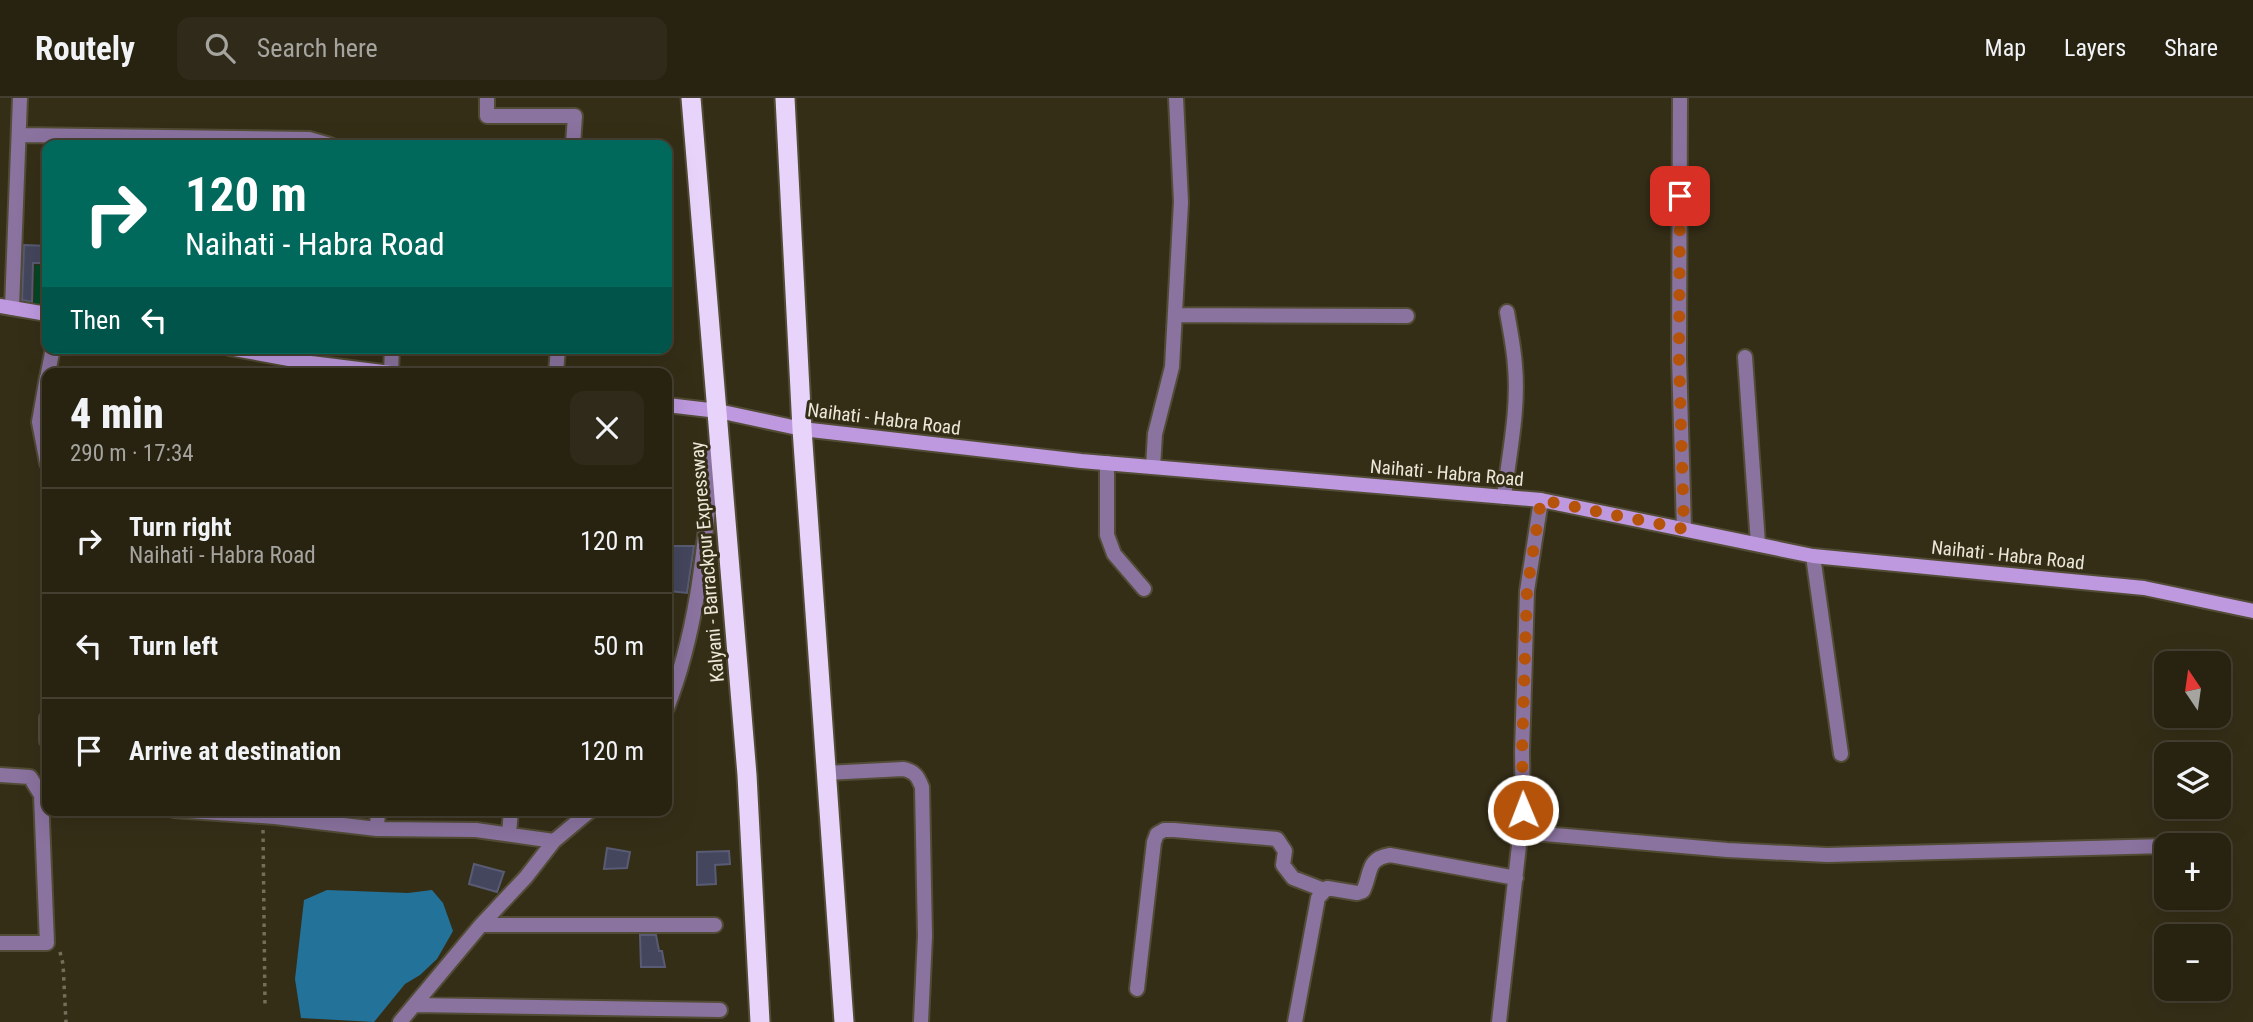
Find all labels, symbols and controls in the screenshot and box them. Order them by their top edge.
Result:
search box [177,17,667,80]
text: Routely [35,29,135,68]
icon: search [201,29,239,67]
text: Search here [257,33,378,63]
text: Map [1985,34,2026,62]
text: Layers [2064,34,2126,62]
text: Share [2164,34,2218,62]
text: 120 m [185,166,307,223]
pin [1650,166,1710,226]
icon: right [70,168,161,259]
icon: arrive [1661,177,1699,215]
text: Naihati - Habra Road [185,225,445,263]
icon: left [135,301,173,339]
text: Then [70,305,121,335]
text: 4 min [70,389,164,438]
button: close [570,391,644,465]
street label: Naihati - Habra Road [806,398,962,440]
text: 290 m · 17:34 [70,440,194,467]
street label: Kalyani - Barrackpur Expressway [685,440,729,683]
street label: Naihati - Habra Road [1369,455,1525,491]
text: Turn right [129,512,231,542]
icon: right [70,522,108,560]
text: 120 m [580,526,644,556]
street label: Naihati - Habra Road [1930,536,2086,574]
text: Naihati - Habra Road [129,542,316,569]
icon: left [70,627,108,665]
text: Turn left [129,631,218,661]
text: 50 m [593,631,644,661]
north arrow [2154,651,2231,728]
map controls [2154,651,2231,1001]
icon: arrive [70,732,108,770]
text: Arrive at destination [129,736,341,766]
text: 120 m [580,736,644,766]
button: layers [2154,742,2231,819]
position arrow [1486,773,1560,847]
button: + [2154,833,2231,910]
button: − [2154,924,2231,1001]

